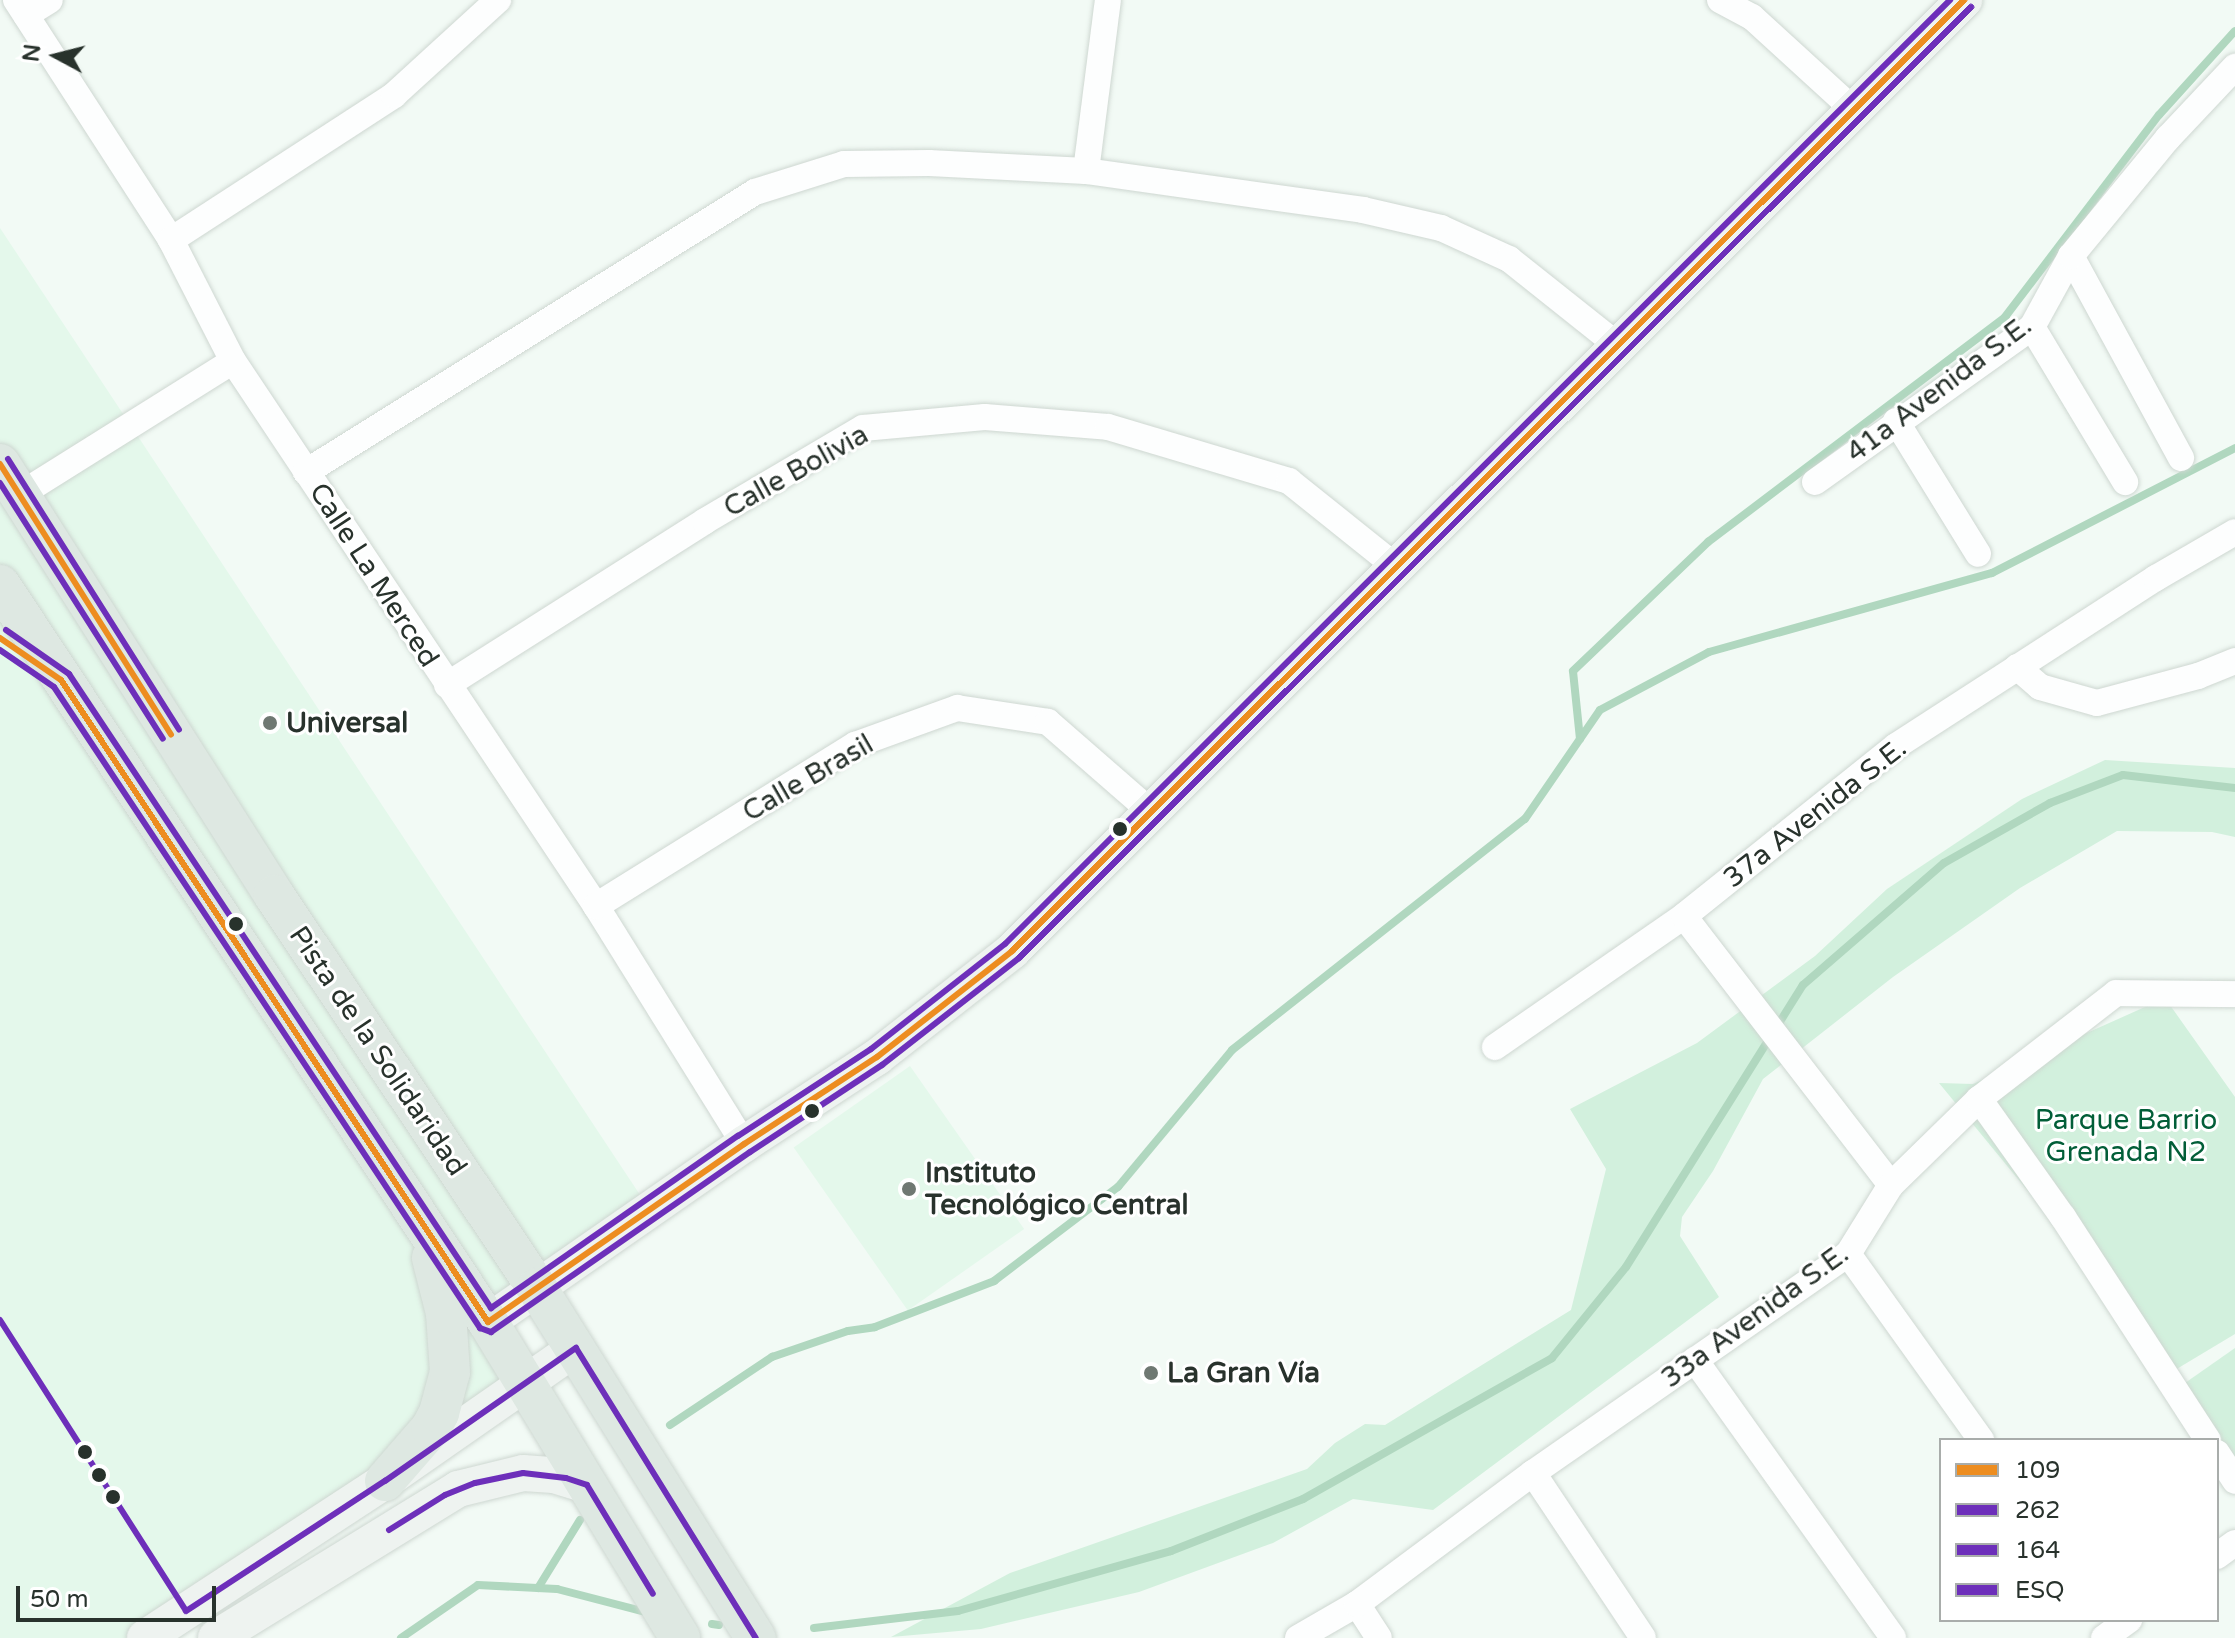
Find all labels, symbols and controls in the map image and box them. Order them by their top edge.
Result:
north arrow [16,16,96,96]
text: N [18,43,46,63]
street label: 41a Avenida S.E. [1840,308,2038,470]
street label: Calle Bolivia [718,418,874,524]
street label: Calle La Merced [302,477,446,673]
place label: Universal [286,706,408,740]
marker: Universal [261,714,279,732]
street label: Calle Brasil [737,727,879,829]
street label: 37a Avenida S.E. [1717,731,1913,895]
unlabelled marker [1112,821,1128,837]
unlabelled marker [228,916,244,932]
street label: Pista de la Solidaridad [282,920,474,1182]
unlabelled marker [804,1103,820,1119]
park label: Parque Barrio Grenada N2 [2035,1103,2217,1169]
place label: Instituto Tecnológico Central [925,1156,1189,1222]
marker: Instituto Tecnológico Central [900,1180,918,1198]
street label: 33a Avenida S.E. [1655,1237,1855,1395]
place label: La Gran Vía [1167,1356,1320,1390]
marker: La Gran Vía [1142,1364,1160,1382]
legend [1939,1438,2219,1622]
unlabelled marker [77,1444,93,1460]
text: 109 [2015,1456,2060,1485]
unlabelled marker [91,1467,107,1483]
unlabelled marker [105,1489,121,1505]
text: 262 [2015,1496,2060,1525]
text: 164 [2015,1536,2060,1565]
scale bar [20,1570,220,1620]
text: ESQ [2015,1576,2065,1605]
text: 50 m [30,1585,88,1614]

